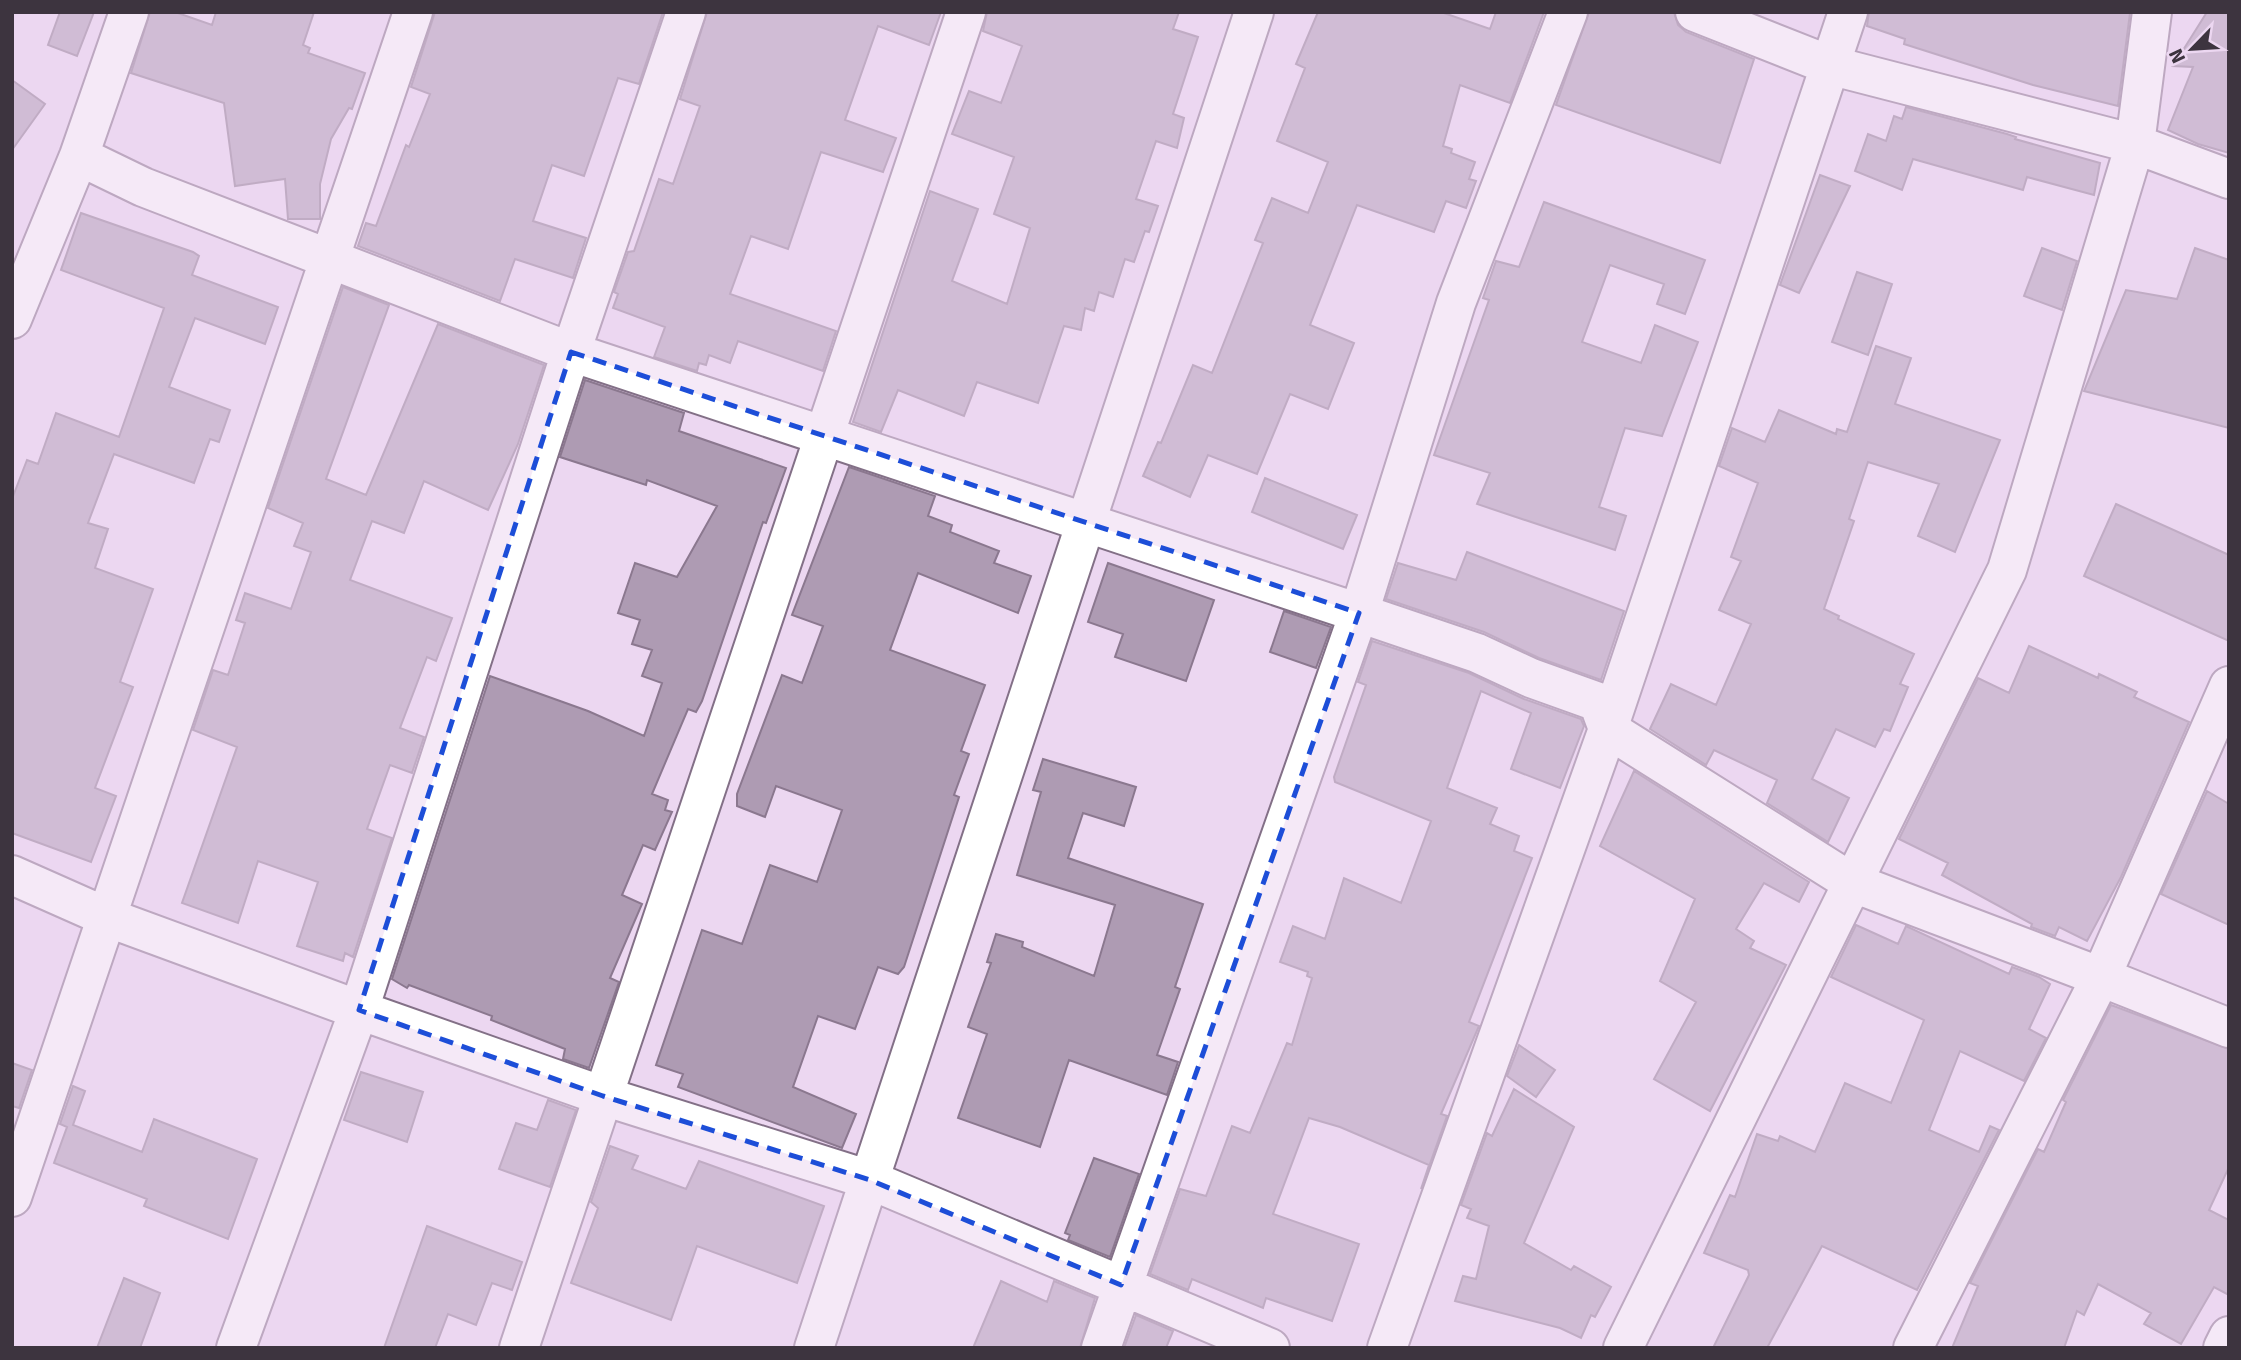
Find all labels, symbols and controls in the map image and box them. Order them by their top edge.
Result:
north arrow [2157,14,2227,84]
text: N [2164,45,2191,67]

